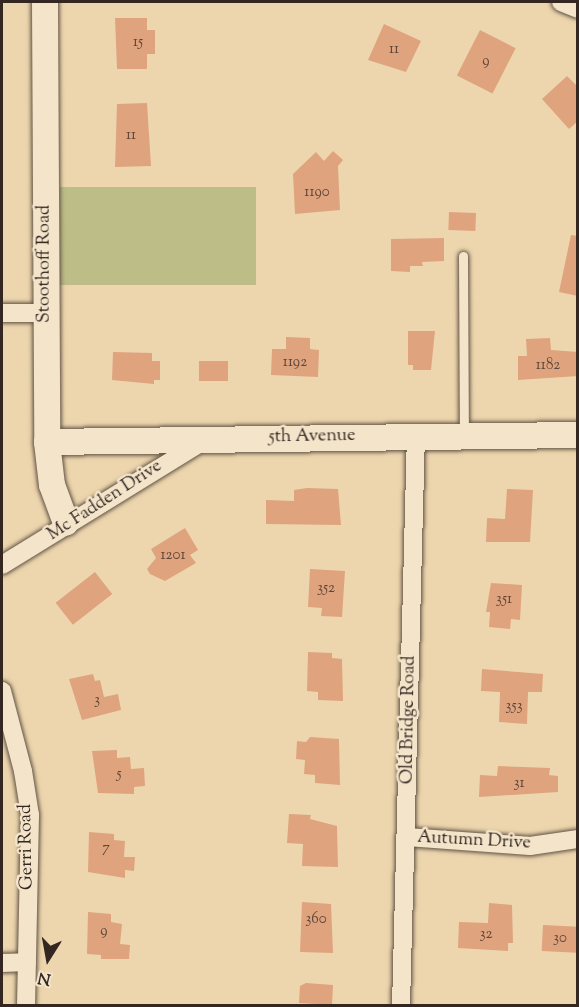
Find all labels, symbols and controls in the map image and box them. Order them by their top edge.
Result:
house number: 15 [133,34,143,52]
house number: 11 [389,41,399,59]
house number: 9 [482,53,490,71]
house number: 11 [126,127,136,145]
house number: 1190 [304,184,330,202]
street label: Stoothoff Road [34,205,56,323]
house number: 1192 [283,354,307,372]
house number: 1182 [536,357,560,375]
street label: 5th Avenue [268,425,356,449]
street label: Mc Fadden Drive [44,456,166,546]
house number: 1201 [160,547,186,565]
house number: 352 [317,580,335,598]
house number: 351 [496,591,512,609]
street label: Old Bridge Road [397,655,421,785]
house number: 3 [94,692,100,710]
house number: 353 [505,698,523,716]
house number: 5 [116,766,122,784]
house number: 31 [513,775,525,793]
street label: Gerri Road [15,804,39,890]
street label: Autumn Drive [417,827,531,855]
house number: 7 [102,840,110,858]
house number: 360 [305,911,327,929]
house number: 9 [100,923,108,941]
house number: 32 [479,926,493,944]
north arrow [18,929,78,989]
house number: 30 [553,930,567,948]
text: N [36,965,53,990]

